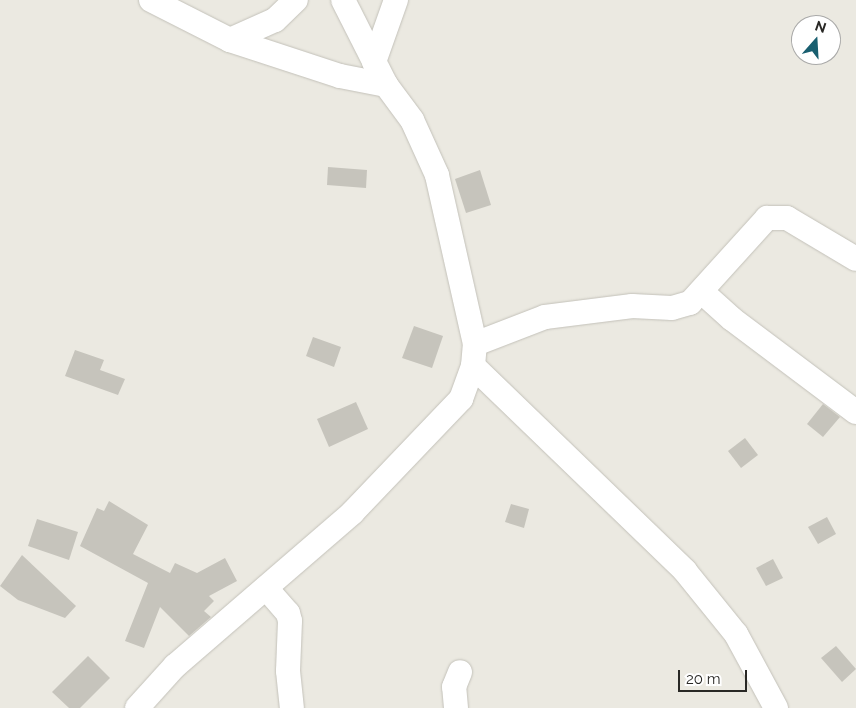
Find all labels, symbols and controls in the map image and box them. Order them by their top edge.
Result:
north arrow [791,15,841,65]
text: N [813,17,828,36]
scale bar [681,660,750,692]
text: 20 m [686,670,721,688]

